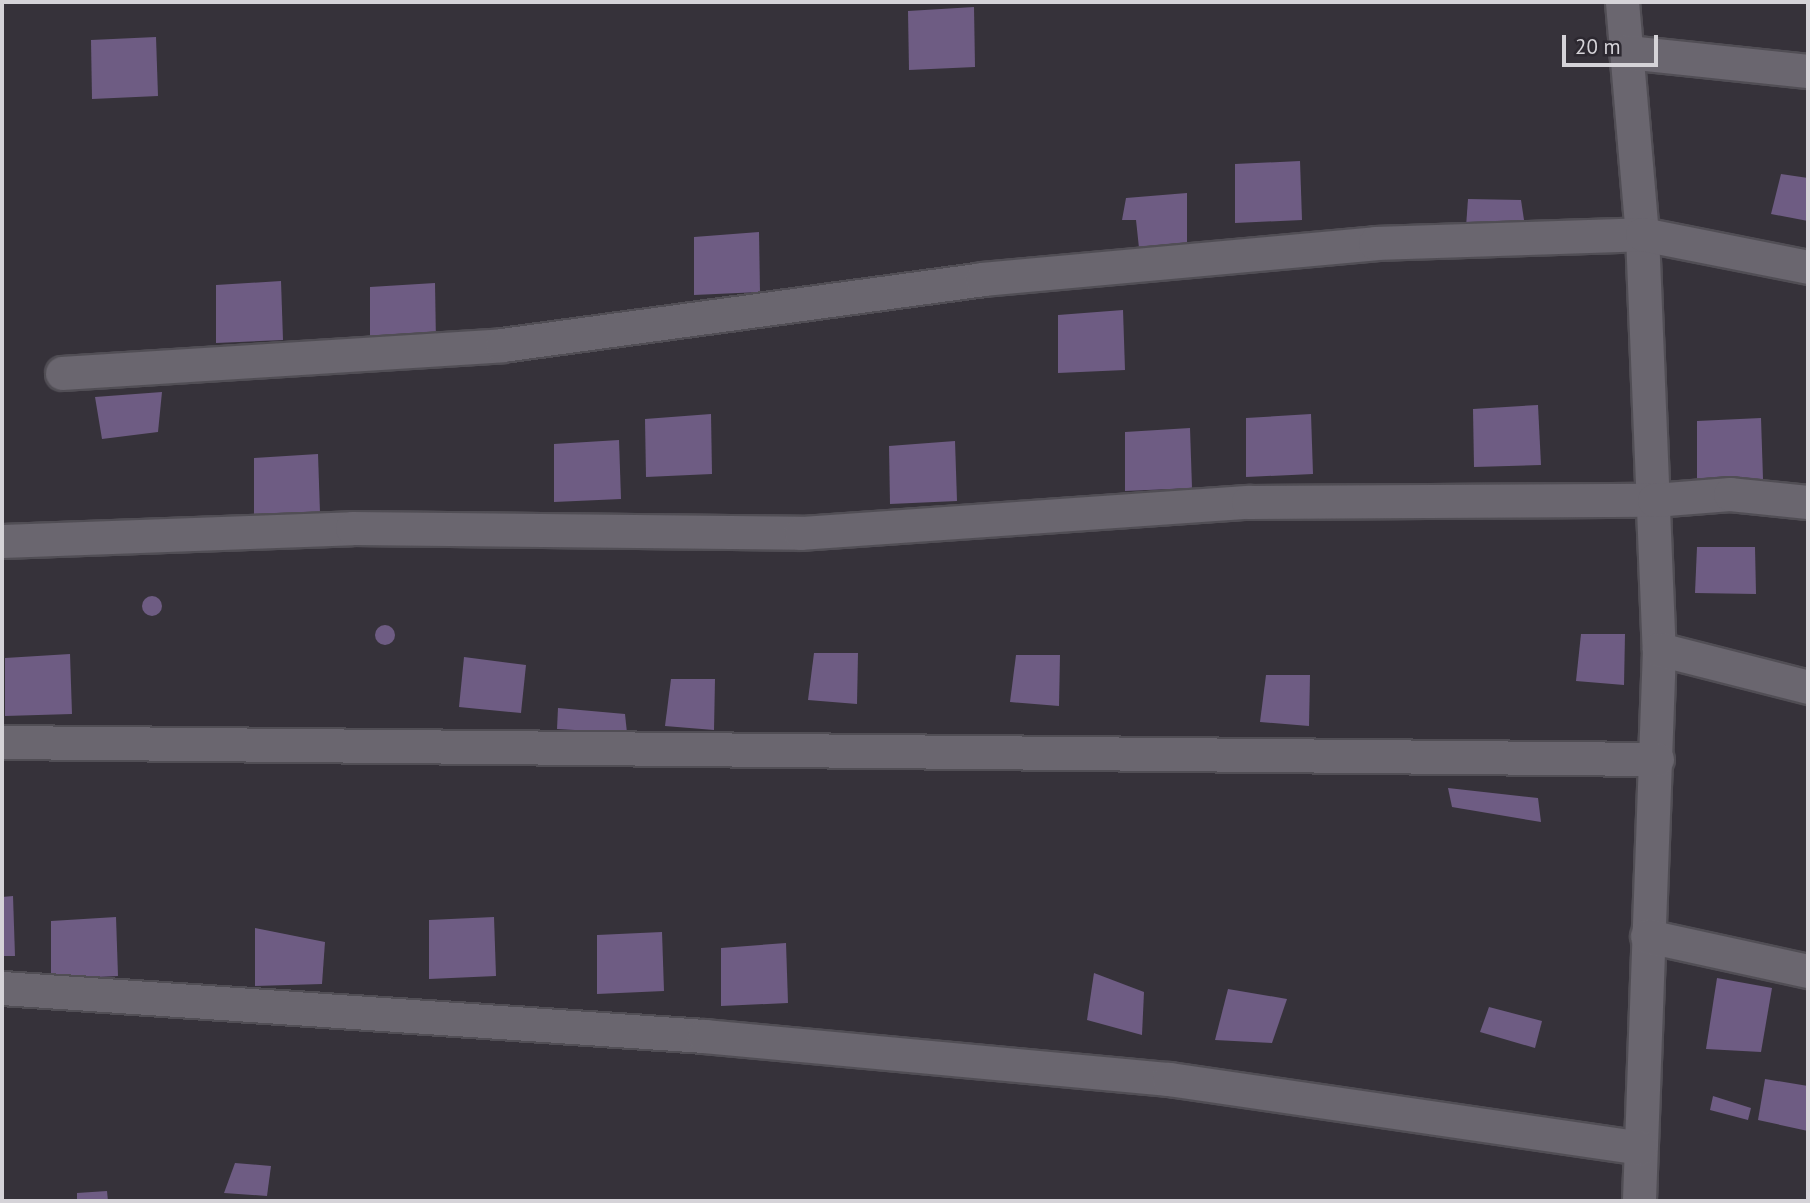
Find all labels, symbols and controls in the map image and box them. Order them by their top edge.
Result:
scale bar [1565,21,1661,65]
text: 20 m [1575,33,1621,60]

